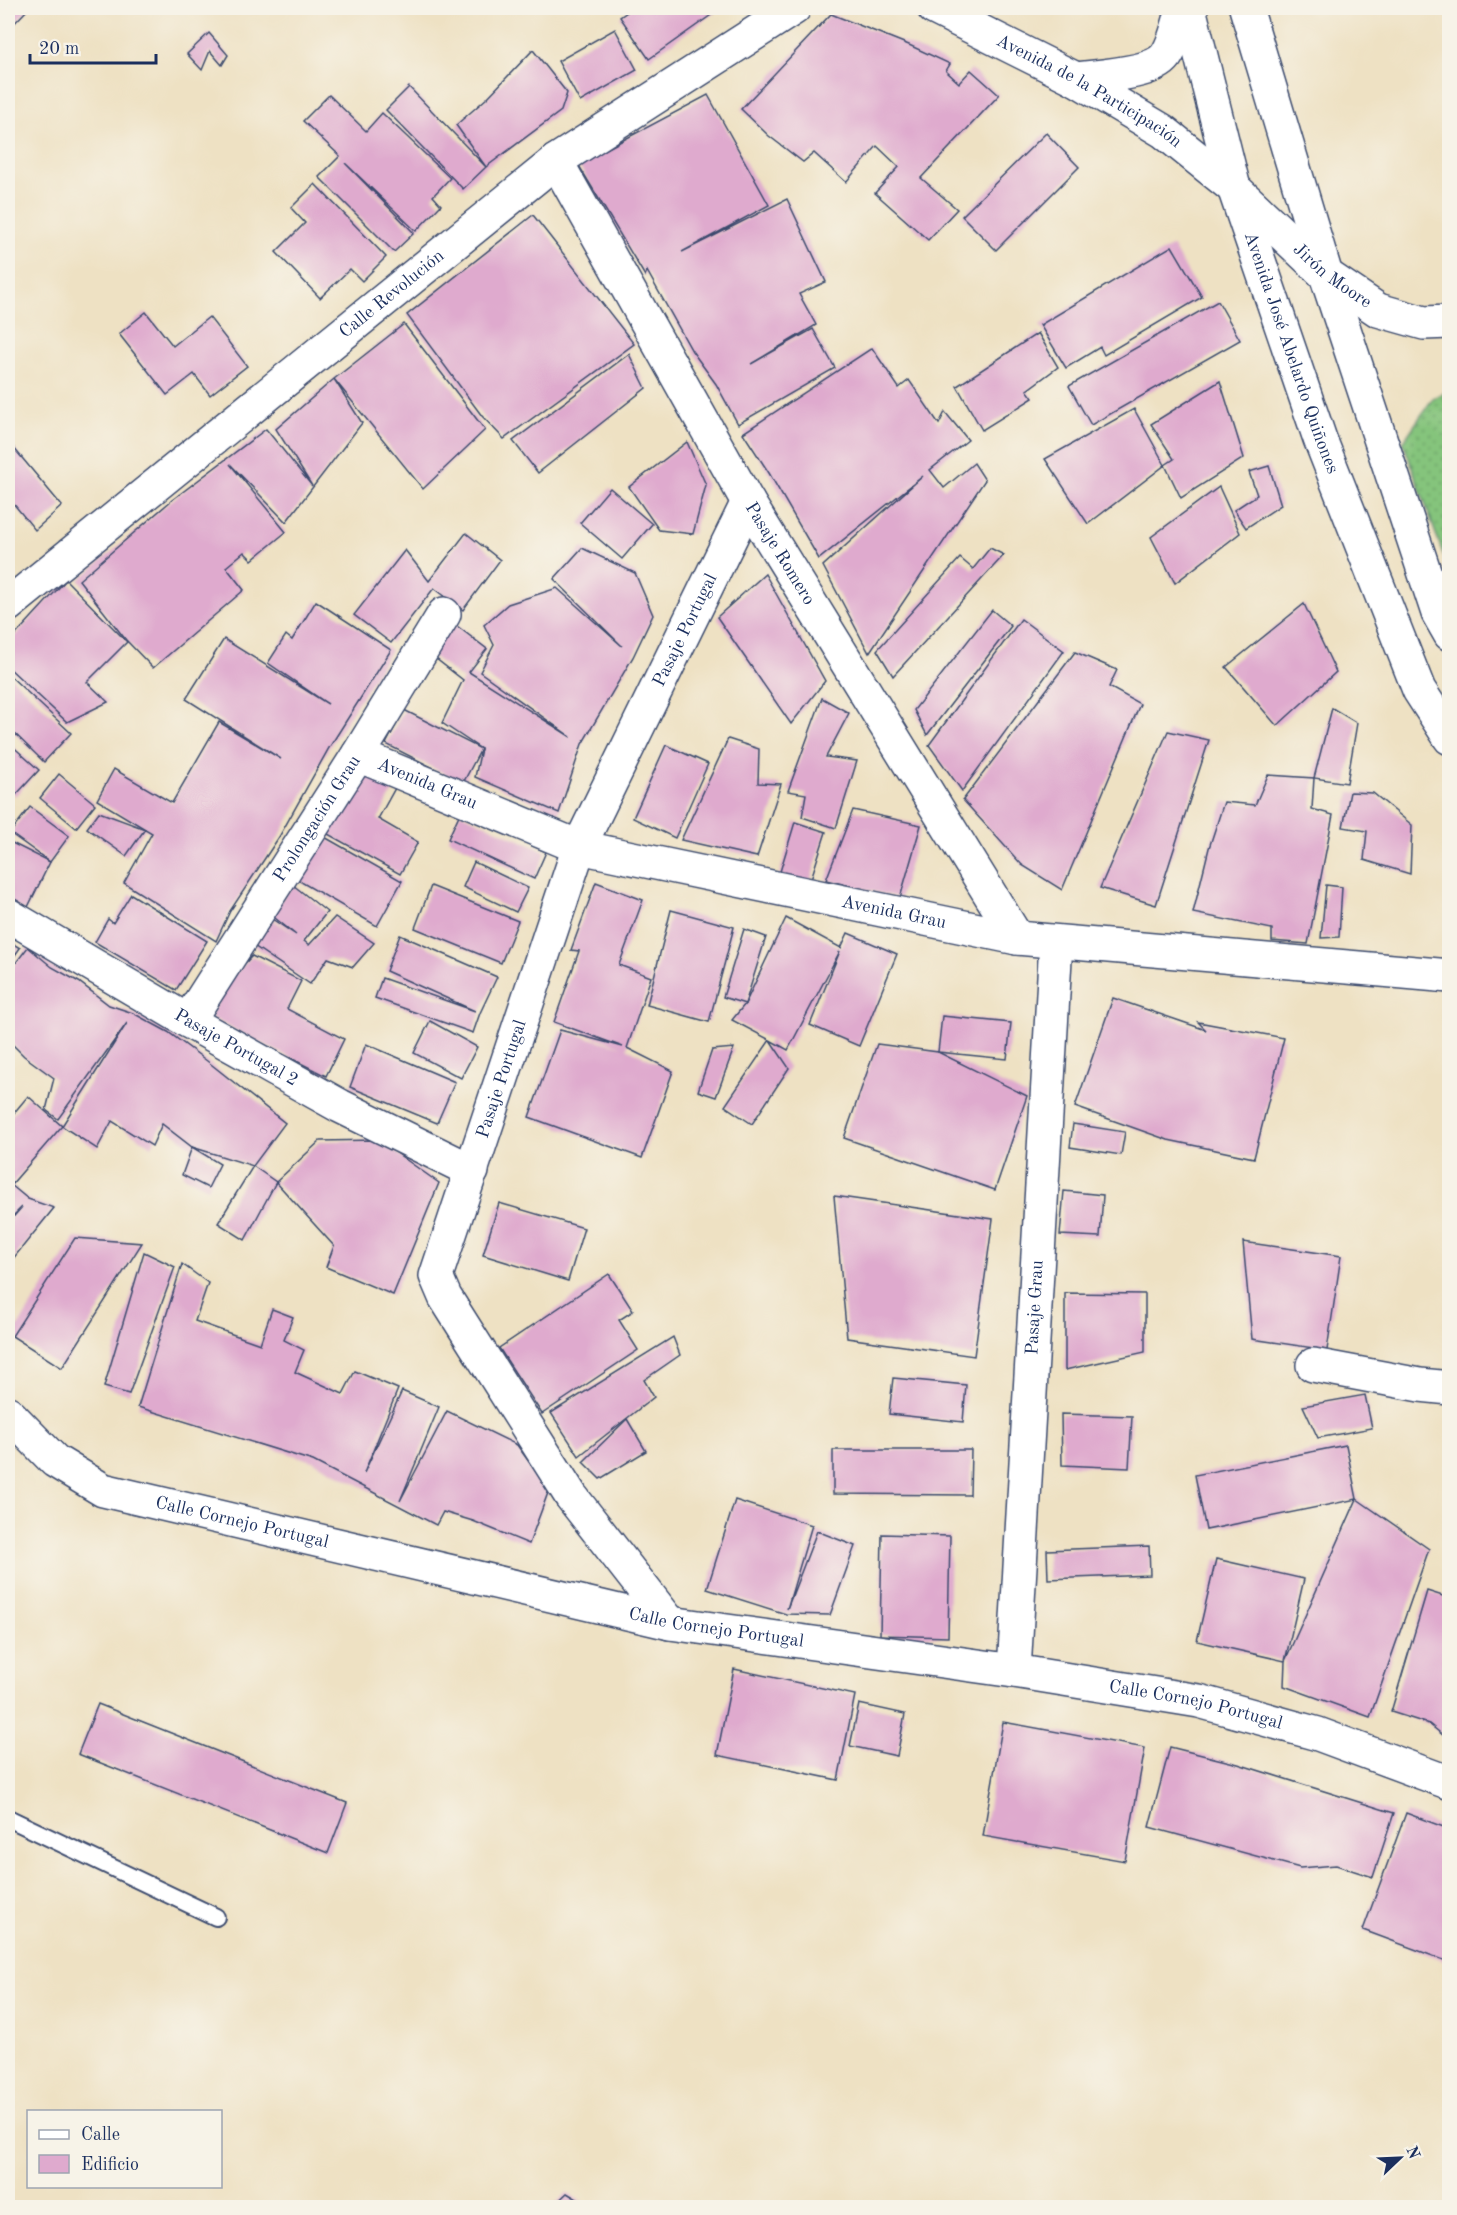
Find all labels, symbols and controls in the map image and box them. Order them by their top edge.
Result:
scale bar [30,27,156,65]
street label: Avenida de la Participación [993,32,1185,151]
text: 20 m [39,40,79,58]
street label: Avenida José Abelardo Quiñones [1241,230,1342,476]
street label: Jirón Moore [1289,240,1375,312]
street label: Calle Revolución [336,246,448,342]
street label: Pasaje Romero [742,499,818,608]
street label: Pasaje Portugal [650,571,720,690]
street label: Prolongación Grau [270,752,364,885]
street label: Avenida Grau [375,755,480,813]
street label: Avenida Grau [840,893,948,932]
street label: Pasaje Portugal 2 [171,1006,301,1090]
street label: Pasaje Portugal [474,1018,530,1140]
street label: Pasaje Grau [1023,1259,1047,1356]
street label: Calle Cornejo Portugal [154,1494,330,1552]
street label: Calle Cornejo Portugal [627,1605,805,1651]
street label: Calle Cornejo Portugal [1108,1678,1285,1733]
legend [27,2110,222,2188]
text: Calle [81,2126,120,2144]
north arrow [1370,2128,1430,2188]
text: N [1402,2144,1422,2162]
text: Edificio [81,2156,139,2174]

